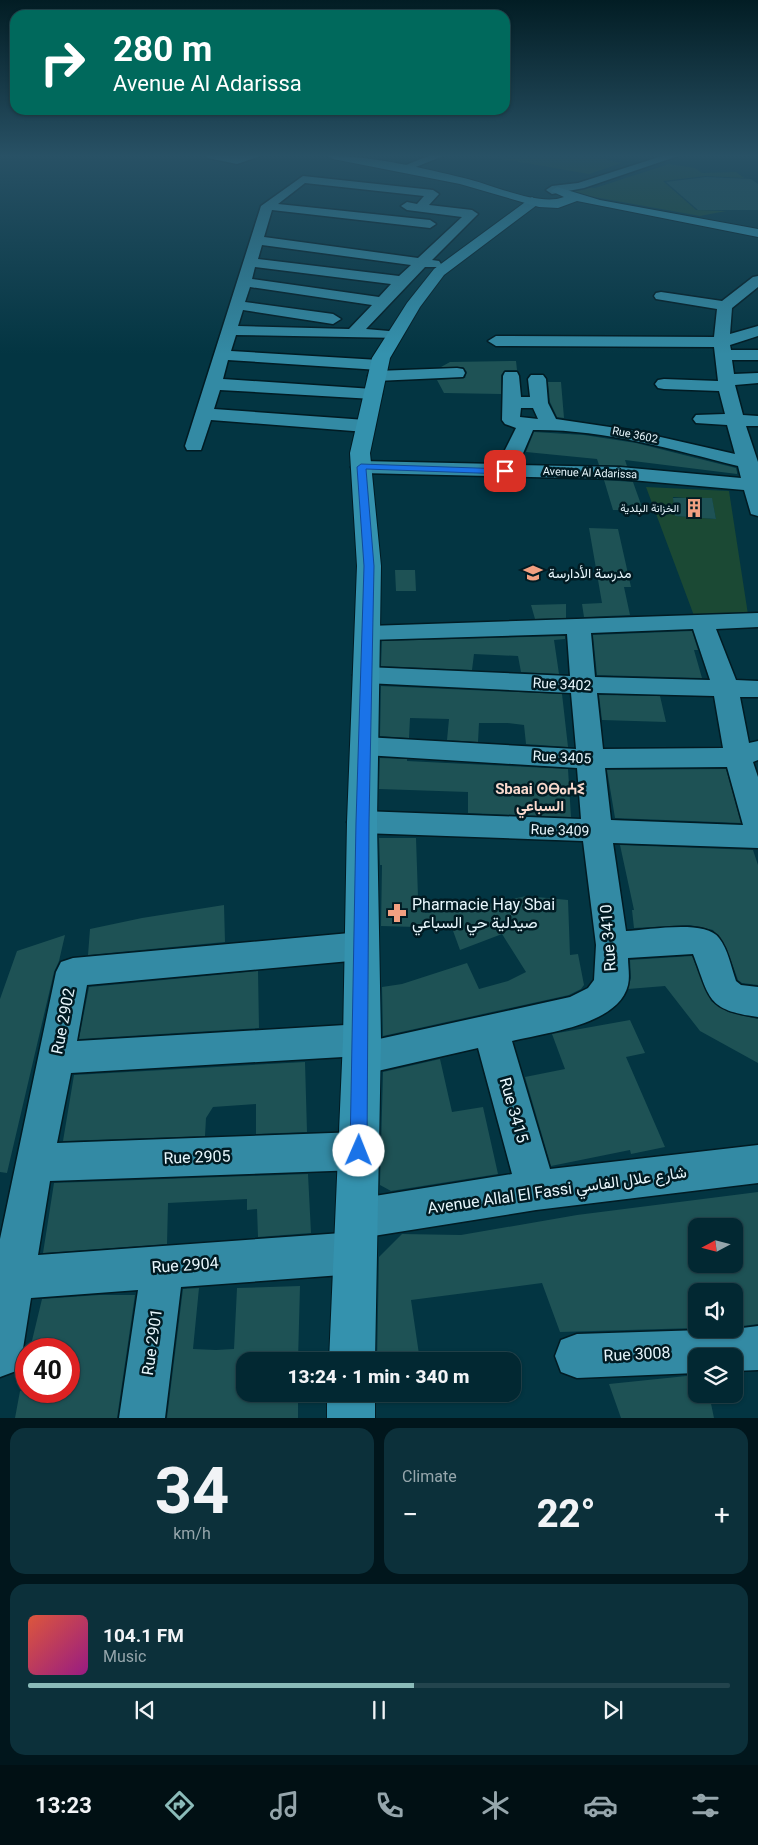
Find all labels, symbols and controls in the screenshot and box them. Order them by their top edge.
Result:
text: 280 m [113,29,212,70]
icon: right [30,30,95,95]
text: Avenue Al Adarissa [113,71,302,96]
street label: Rue 3602 [611,424,659,446]
pin [484,450,526,492]
icon: arrive [491,457,519,485]
street label: Avenue Al Adarissa [543,465,637,481]
building icon: الخزانة البلدية [683,497,705,519]
place label: الخزانة البلدية [620,502,679,515]
school or university icon: مدرسة الأدارسة [522,562,544,584]
place label: مدرسة الأدارسة [548,565,632,582]
street label: Rue 3402 [532,674,592,694]
street label: Rue 3405 [532,747,592,767]
district label: Sbaai ⵙⴱⴰⵄⵉ السباعي [495,780,585,819]
street label: Rue 3409 [530,821,590,839]
place label: Pharmacie Hay Sbai صيدلية حي السباعي [412,895,555,936]
pharmacy icon: Pharmacie Hay Sbai صيدلية حي السباعي [386,902,408,924]
street label: Rue 3410 [596,904,620,972]
street label: Rue 2902 [47,986,79,1056]
street label: Rue 3415 [496,1075,532,1145]
position arrow [332,1124,384,1176]
street label: Rue 2905 [163,1146,231,1168]
street label: Avenue Allal El Fassi شارع علال الفاسي [426,1162,688,1222]
north arrow [688,1218,742,1272]
map controls [688,1218,743,1403]
street label: Rue 2904 [151,1253,219,1277]
button: sound [688,1283,743,1338]
street label: Rue 2901 [138,1307,166,1377]
speed limit sign: 40 [15,1338,80,1403]
street label: Rue 3008 [603,1343,671,1365]
button: layers [688,1348,743,1403]
text: 13:24 · 1 min · 340 m [287,1365,470,1388]
text: 34 [155,1453,229,1529]
text: Climate [402,1467,457,1486]
text: 22° [537,1492,595,1536]
text: − [402,1498,418,1531]
text: + [714,1498,730,1531]
text: km/h [173,1524,211,1543]
text: 104.1 FM [103,1624,184,1647]
text: Music [103,1647,146,1666]
icon: previous [131,1696,159,1724]
icon: pause [365,1696,393,1724]
icon: next [599,1696,627,1724]
icon: directions [162,1788,197,1823]
icon: music [267,1788,302,1823]
icon: phone [372,1788,407,1823]
icon: climate [478,1788,513,1823]
icon: car [583,1788,618,1823]
icon: filters [688,1788,723,1823]
text: 13:23 [35,1793,92,1818]

